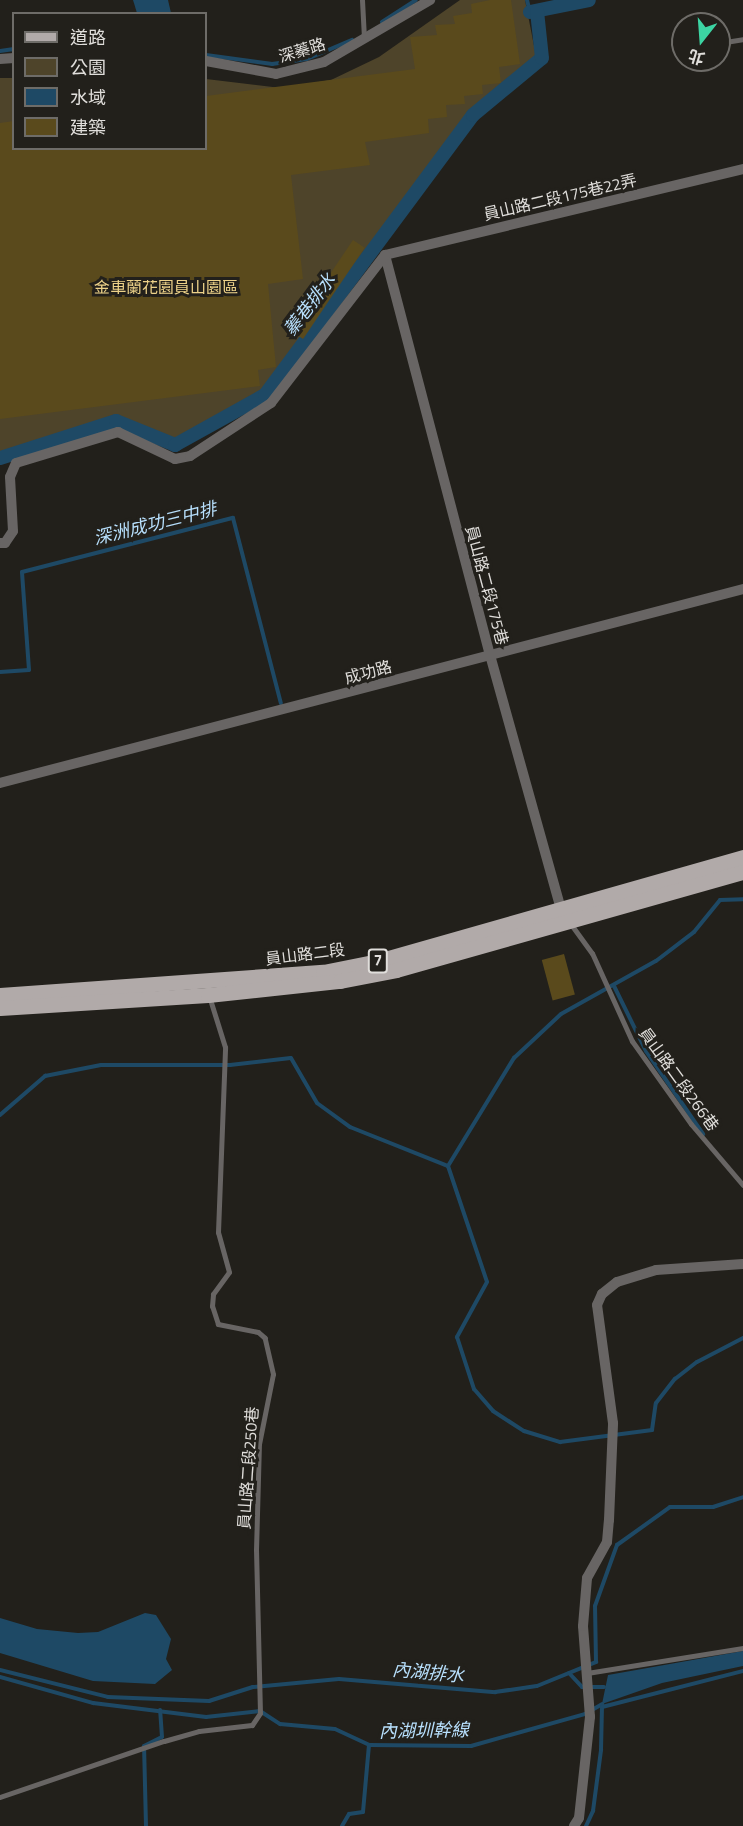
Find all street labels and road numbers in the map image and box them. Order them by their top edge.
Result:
street label: 深蓁路 [276,34,328,66]
street label: 員山路二段175巷22弄 [481,170,639,224]
street label: 員山路二段175巷 [462,523,512,647]
street label: 成功路 [342,657,394,687]
street label: 員山路二段 [264,940,346,968]
road number: 7 [368,949,388,973]
street label: 員山路二段266巷 [635,1024,723,1134]
street label: 員山路二段250巷 [234,1406,262,1530]

